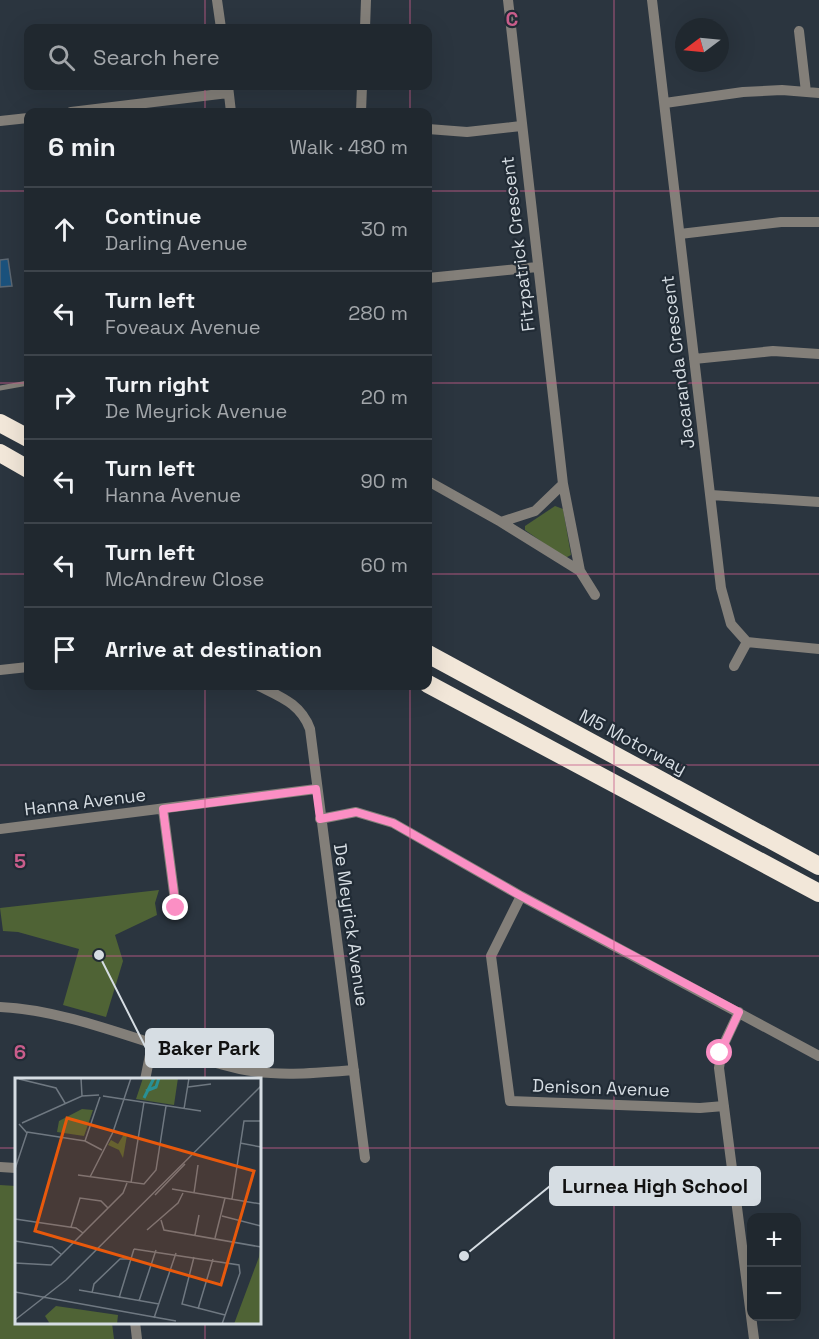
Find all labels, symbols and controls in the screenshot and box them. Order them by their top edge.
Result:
text: C [506,6,519,32]
north arrow [675,18,729,72]
search box [24,24,432,90]
icon: search [45,41,78,74]
text: Search here [93,43,220,71]
text: 6 min [48,130,116,164]
text: Walk · 480 m [289,134,408,160]
street label: Fitzpatrick Crescent [495,155,540,333]
text: Continue [105,202,201,230]
icon: ahead [48,213,81,246]
text: 30 m [361,216,408,242]
text: Darling Avenue [105,230,248,256]
street label: Jacaranda Crescent [655,274,700,450]
text: Turn left [105,286,195,314]
icon: left [48,297,81,330]
text: 280 m [348,300,408,326]
text: Foveaux Avenue [105,314,261,340]
text: Turn right [105,370,210,398]
icon: right [48,381,81,414]
text: 20 m [361,384,408,410]
text: De Meyrick Avenue [105,398,287,424]
text: Turn left [105,454,195,482]
icon: left [48,465,81,498]
text: 90 m [361,468,408,494]
text: Hanna Avenue [105,482,241,508]
text: Turn left [105,538,195,566]
icon: left [48,549,81,582]
text: 60 m [361,552,408,578]
text: McAndrew Close [105,566,264,592]
icon: arrive [48,633,81,666]
text: Arrive at destination [105,635,322,663]
street label: M5 Motorway [575,704,691,780]
street label: Hanna Avenue [23,783,147,820]
street label: De Meyrick Avenue [329,842,374,1008]
text: 5 [14,848,26,874]
route end [162,894,188,920]
callout: Baker Park [146,1029,273,1067]
text: Baker Park [158,1035,260,1061]
text: 6 [14,1039,26,1065]
route start [706,1039,732,1065]
street label: Denison Avenue [532,1074,670,1101]
inset map [15,1078,261,1324]
callout: Lurnea High School [550,1167,760,1205]
text: Lurnea High School [562,1173,748,1199]
map controls [747,1213,801,1321]
button: + [747,1213,801,1267]
button: − [747,1267,801,1321]

